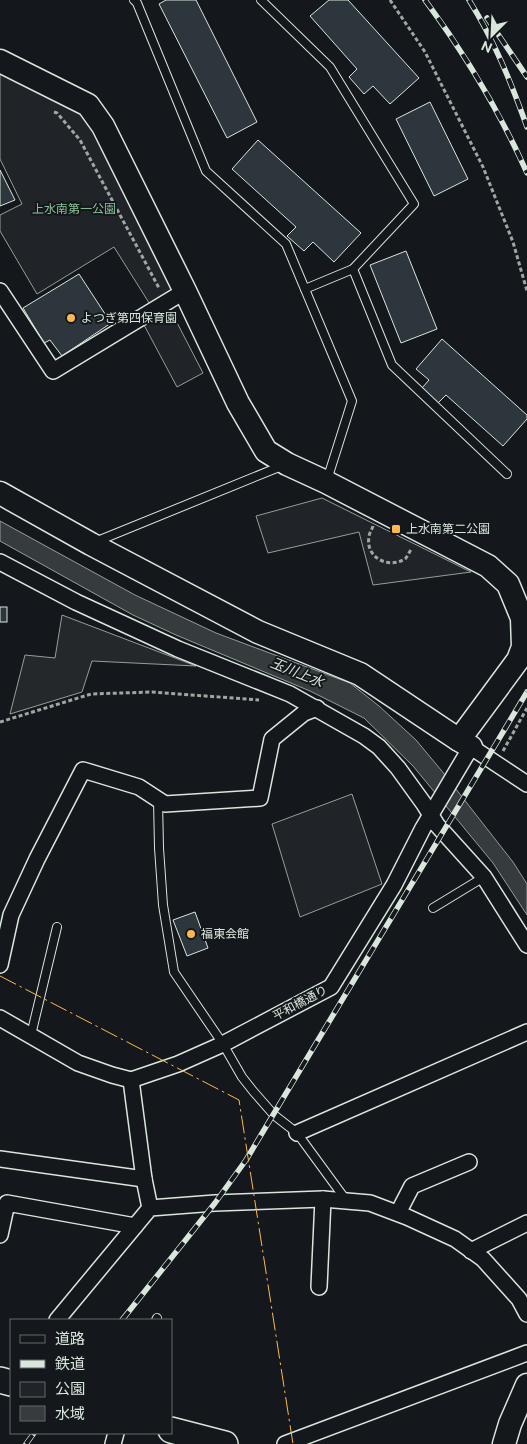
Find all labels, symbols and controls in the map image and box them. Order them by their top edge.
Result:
north arrow [467,10,517,60]
text: N [479,37,495,56]
park label: 上水南第一公園 [32,202,116,215]
place label: よつぎ第四保育園 [81,311,177,324]
marker: よつぎ第四保育園 [65,312,77,324]
place label: 上水南第二公園 [406,522,490,535]
marker: 上水南第二公園 [390,523,402,535]
water label: 玉川上水 [268,654,328,691]
place label: 福東会館 [201,927,249,940]
marker: 福東会館 [185,928,197,940]
street label: 平和橋通り [270,983,329,1022]
legend [10,1319,172,1434]
text: 道路 [55,1330,85,1347]
text: 鉄道 [55,1355,85,1372]
text: 公園 [55,1380,85,1397]
text: 水域 [55,1405,85,1422]

